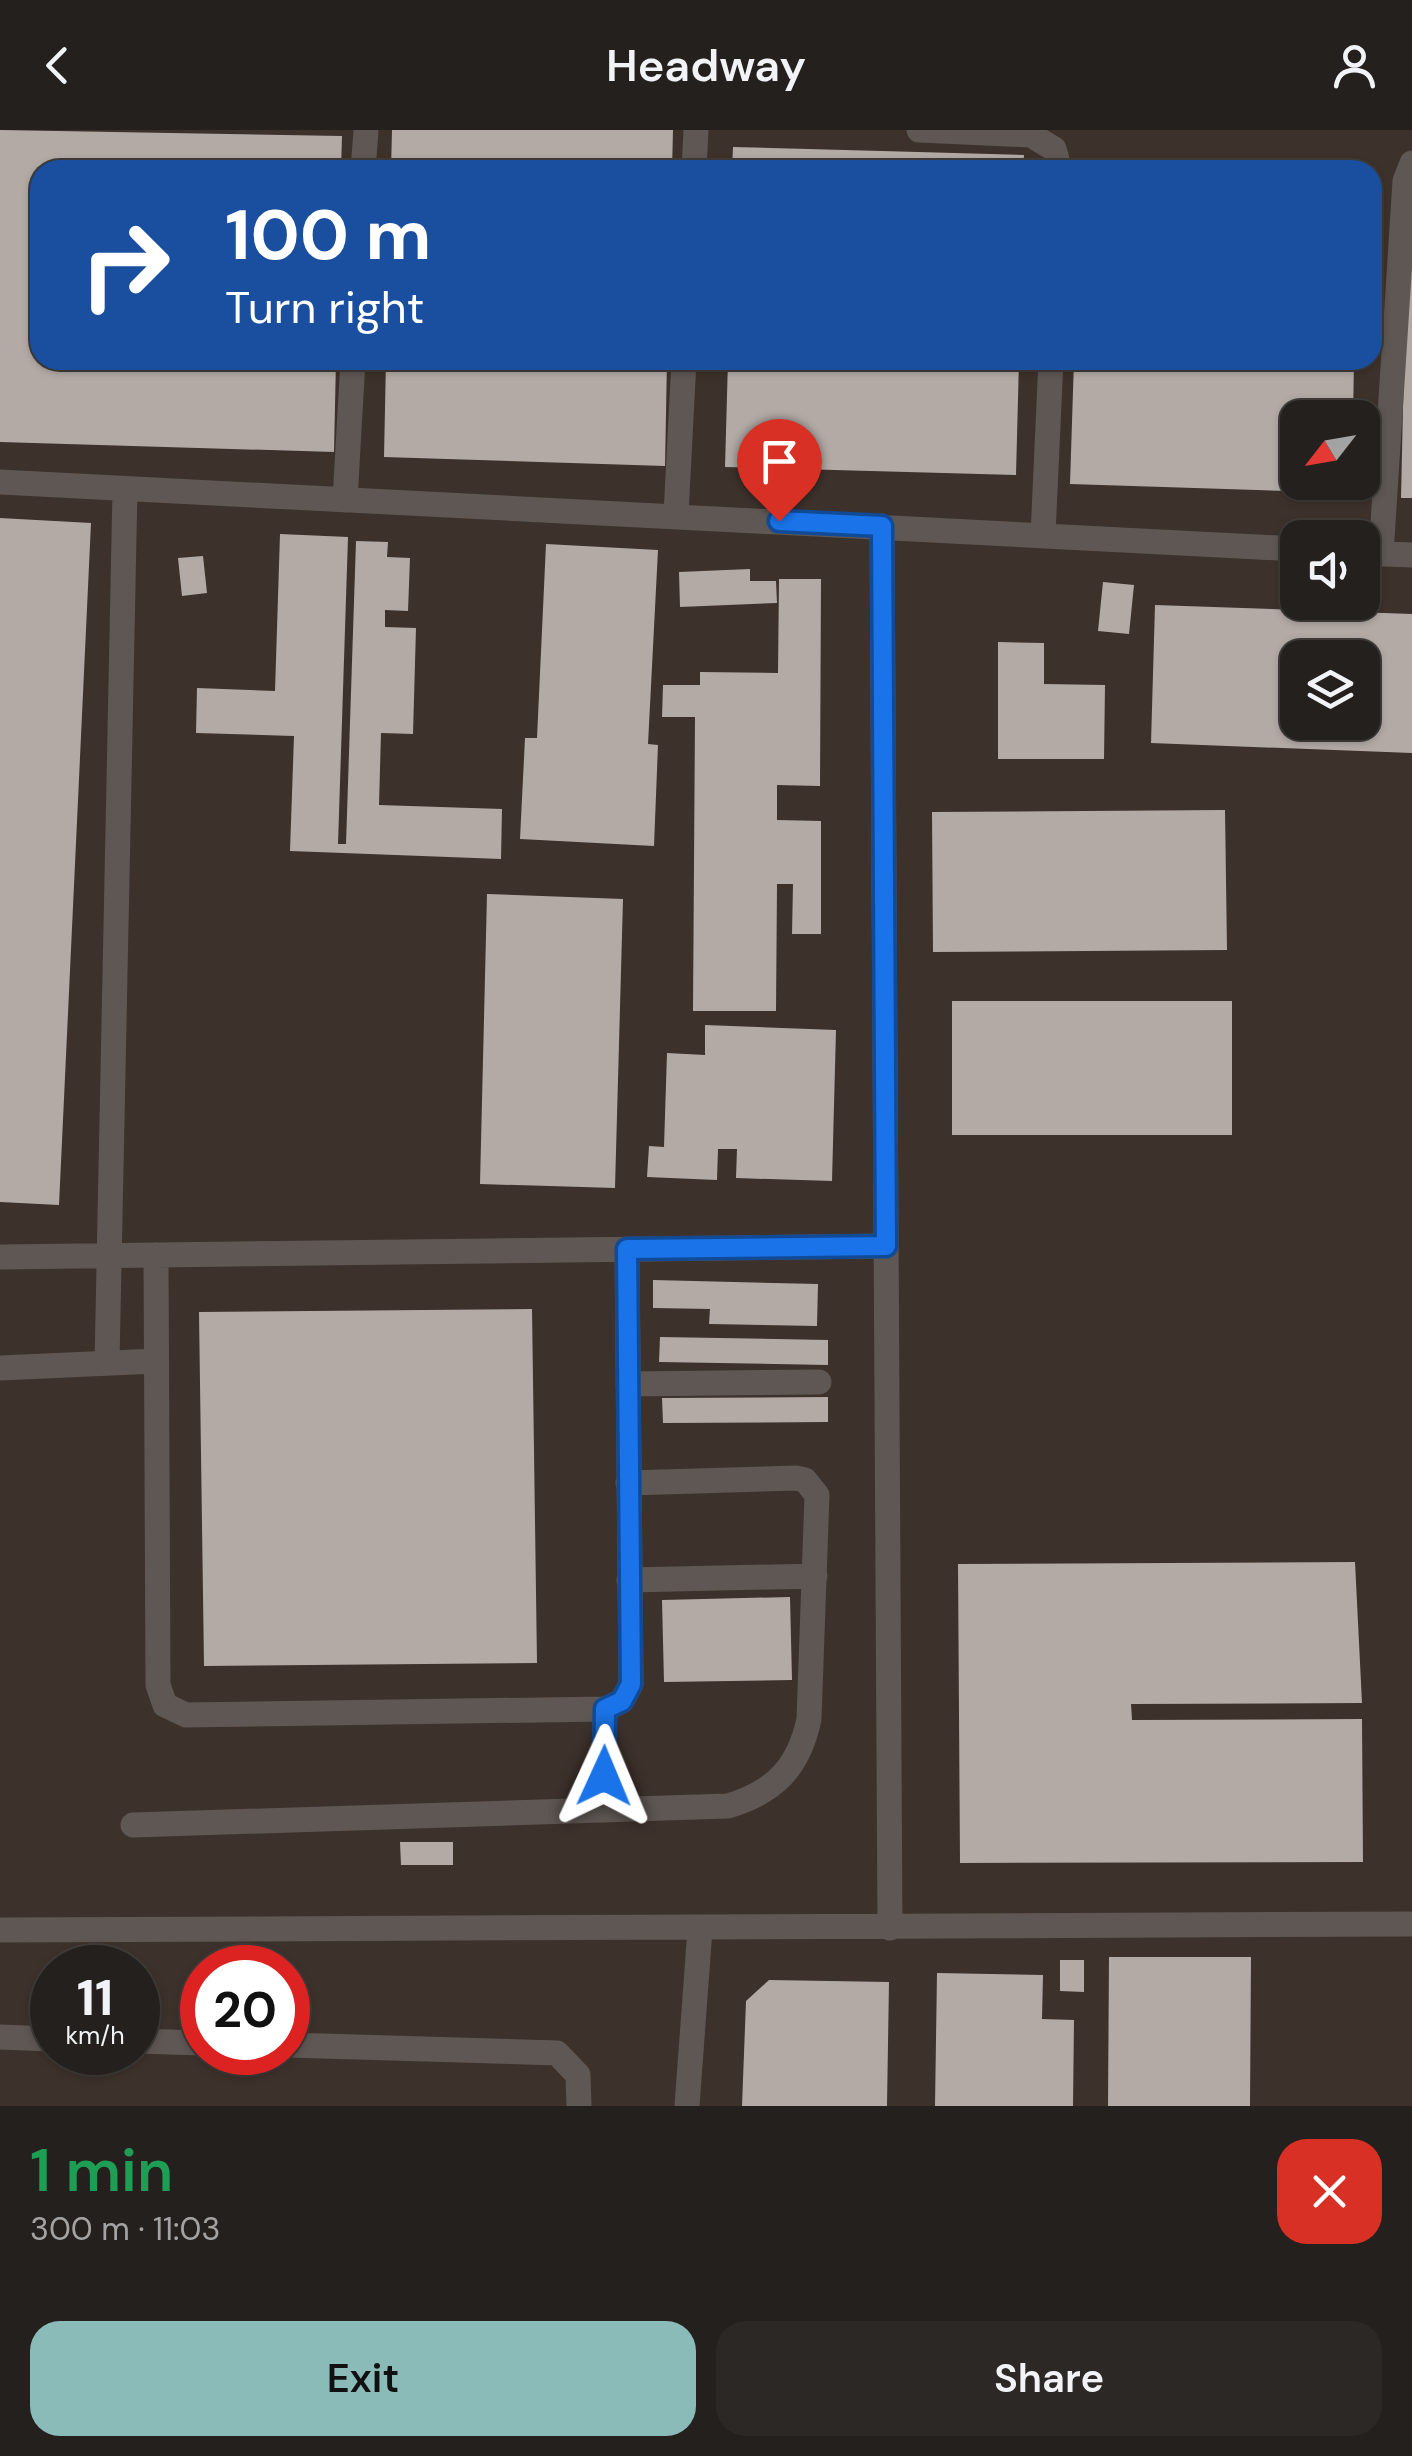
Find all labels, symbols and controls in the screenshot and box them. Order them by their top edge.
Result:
text: Headway [606,36,806,95]
icon: back [30,38,85,93]
icon: person [1327,38,1382,93]
text: 100 m [225,190,431,281]
icon: right [60,200,190,330]
text: Turn right [225,278,424,337]
north arrow [1280,400,1380,500]
map controls [1280,400,1380,740]
pin [737,419,822,522]
icon: arrive [752,434,807,489]
button: sound [1280,520,1380,620]
button: layers [1280,640,1380,740]
position arrow [552,1724,656,1828]
speed limit sign: 20 [180,1945,310,2075]
text: 11 [77,1965,113,2031]
text: km/h [65,2019,125,2052]
text: 1 min [30,2131,173,2210]
button: close [1277,2139,1382,2244]
text: 300 m · 11:03 [30,2208,220,2250]
button: Exit [30,2321,696,2436]
button: Share [716,2321,1382,2436]

